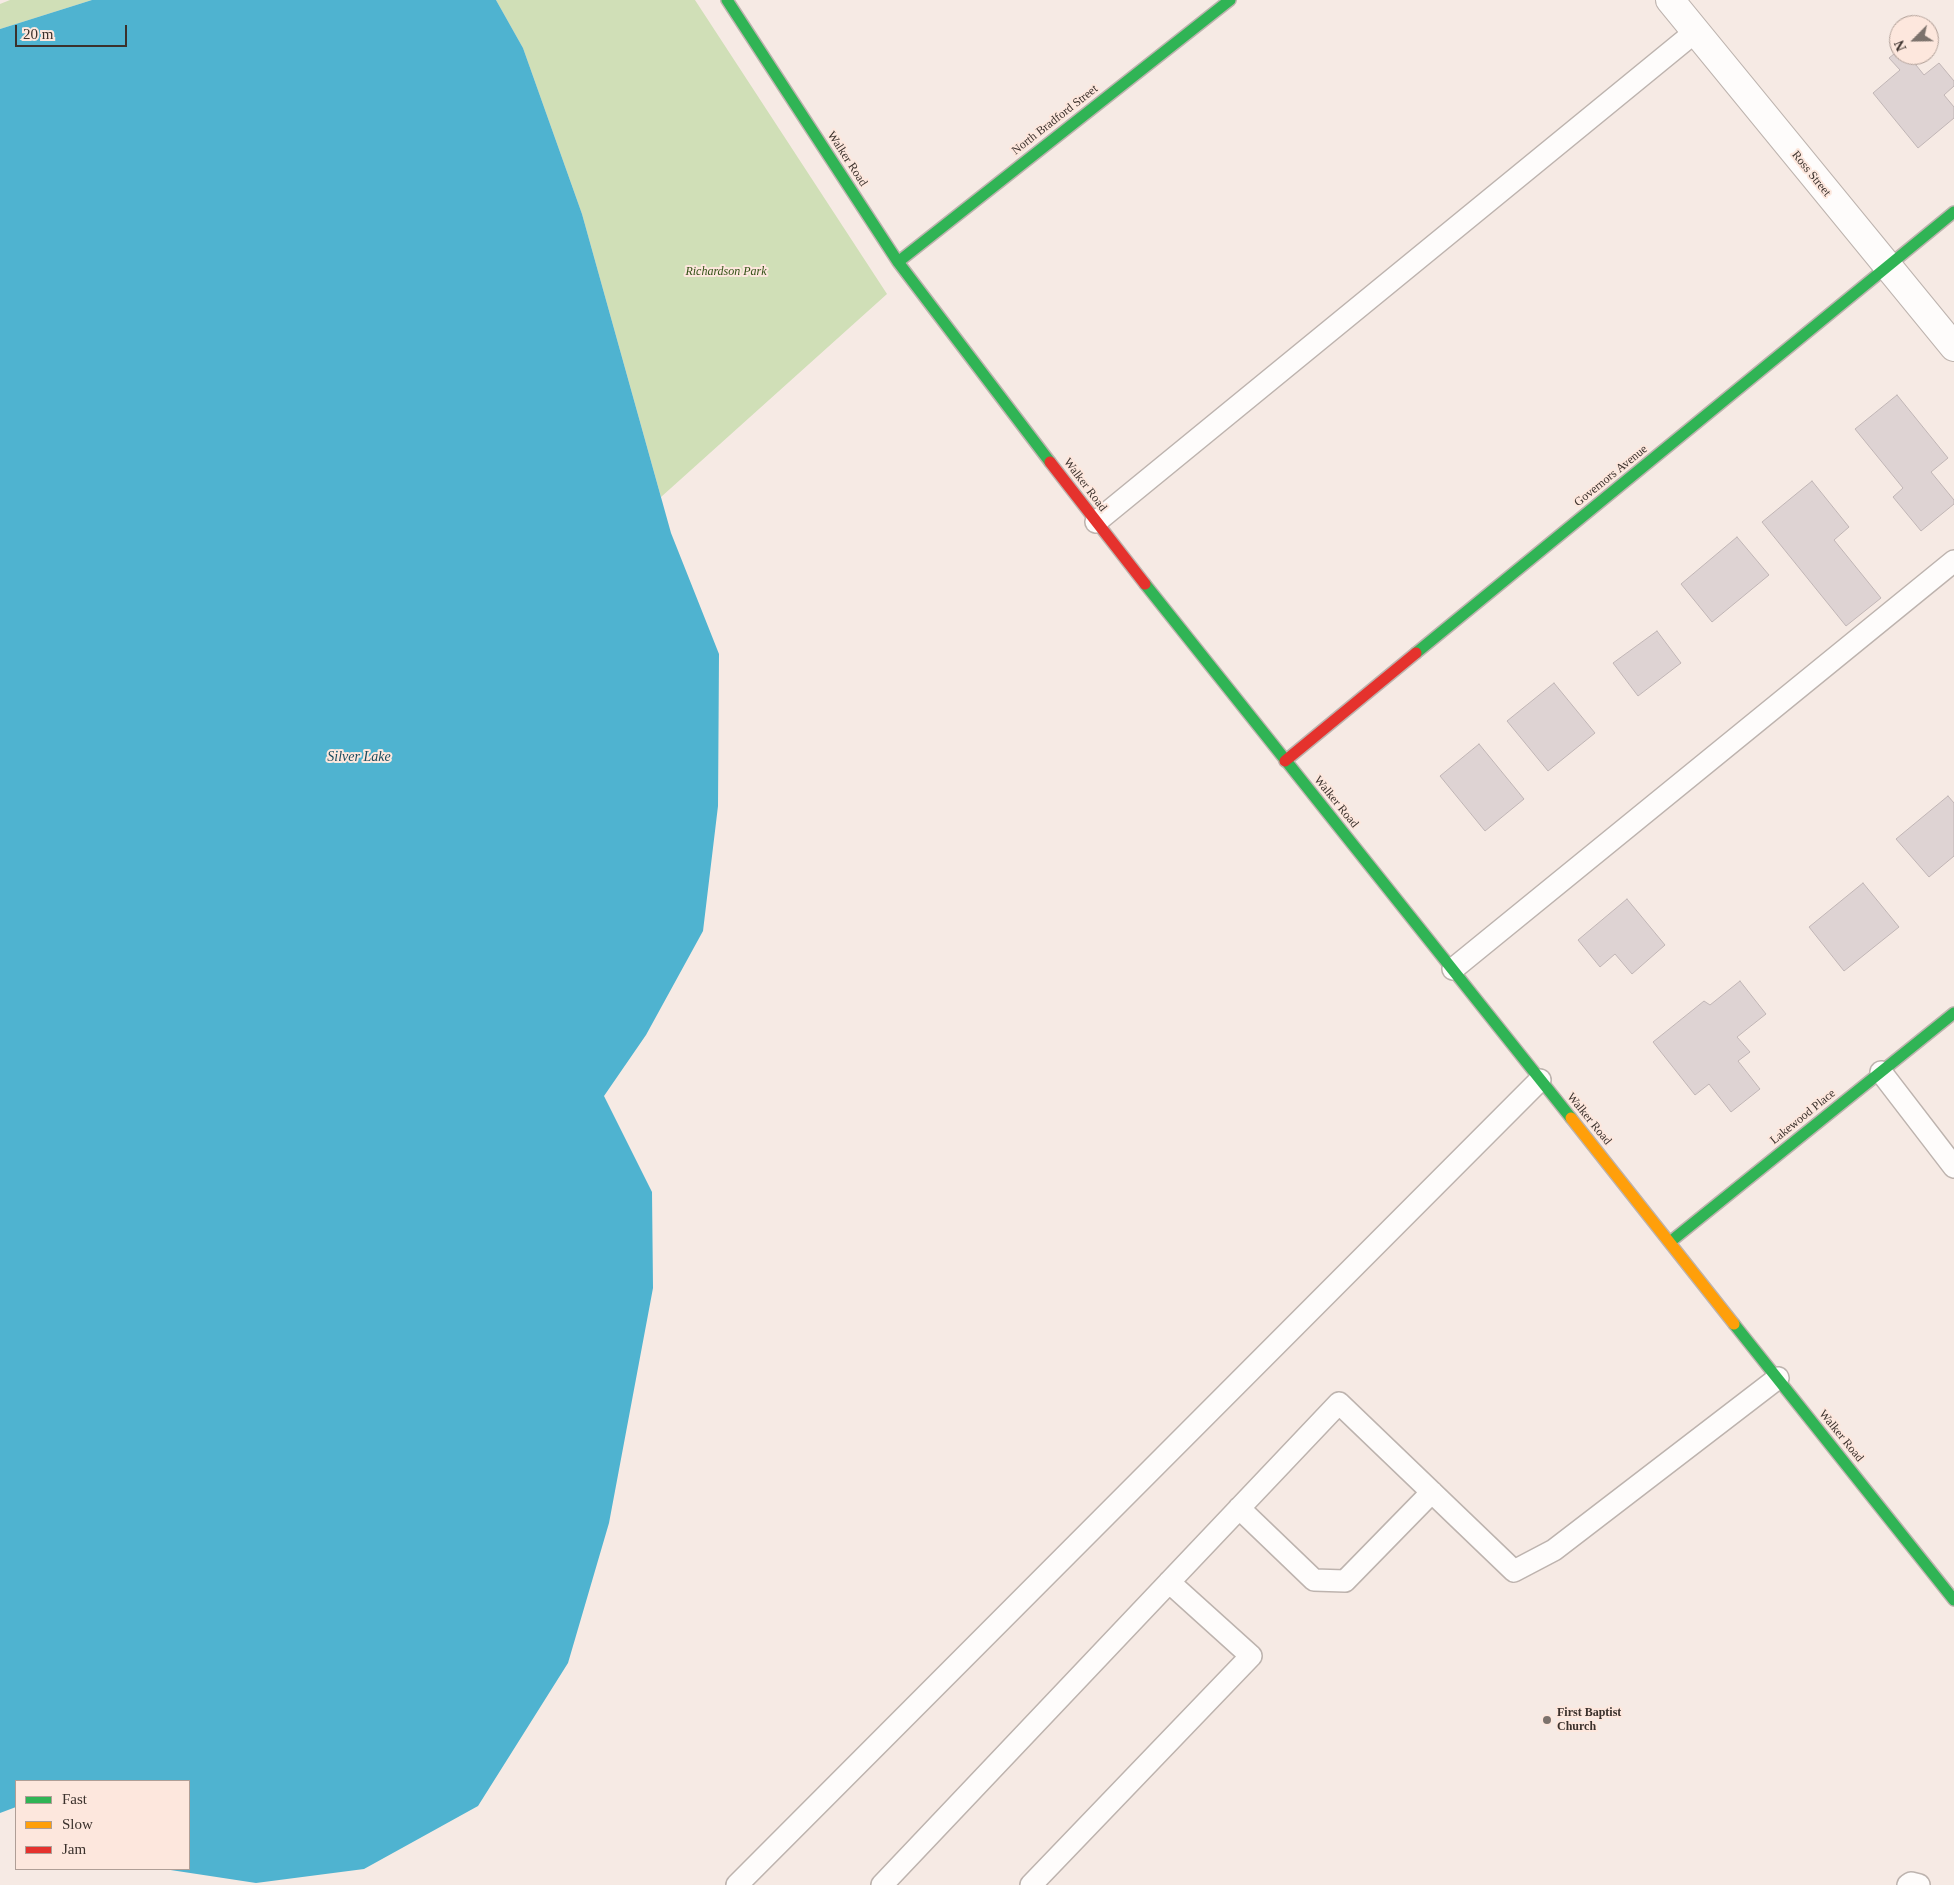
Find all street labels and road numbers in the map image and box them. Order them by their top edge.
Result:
street label: North Bradford Street [1009,82,1101,158]
street label: Walker Road [824,129,870,189]
street label: Ross Street [1788,148,1834,200]
street label: Governors Avenue [1571,442,1651,510]
street label: Walker Road [1060,456,1110,514]
street label: Walker Road [1311,773,1361,831]
street label: Lakewood Place [1768,1086,1838,1148]
street label: Walker Road [1564,1090,1614,1148]
street label: Walker Road [1816,1407,1866,1465]

